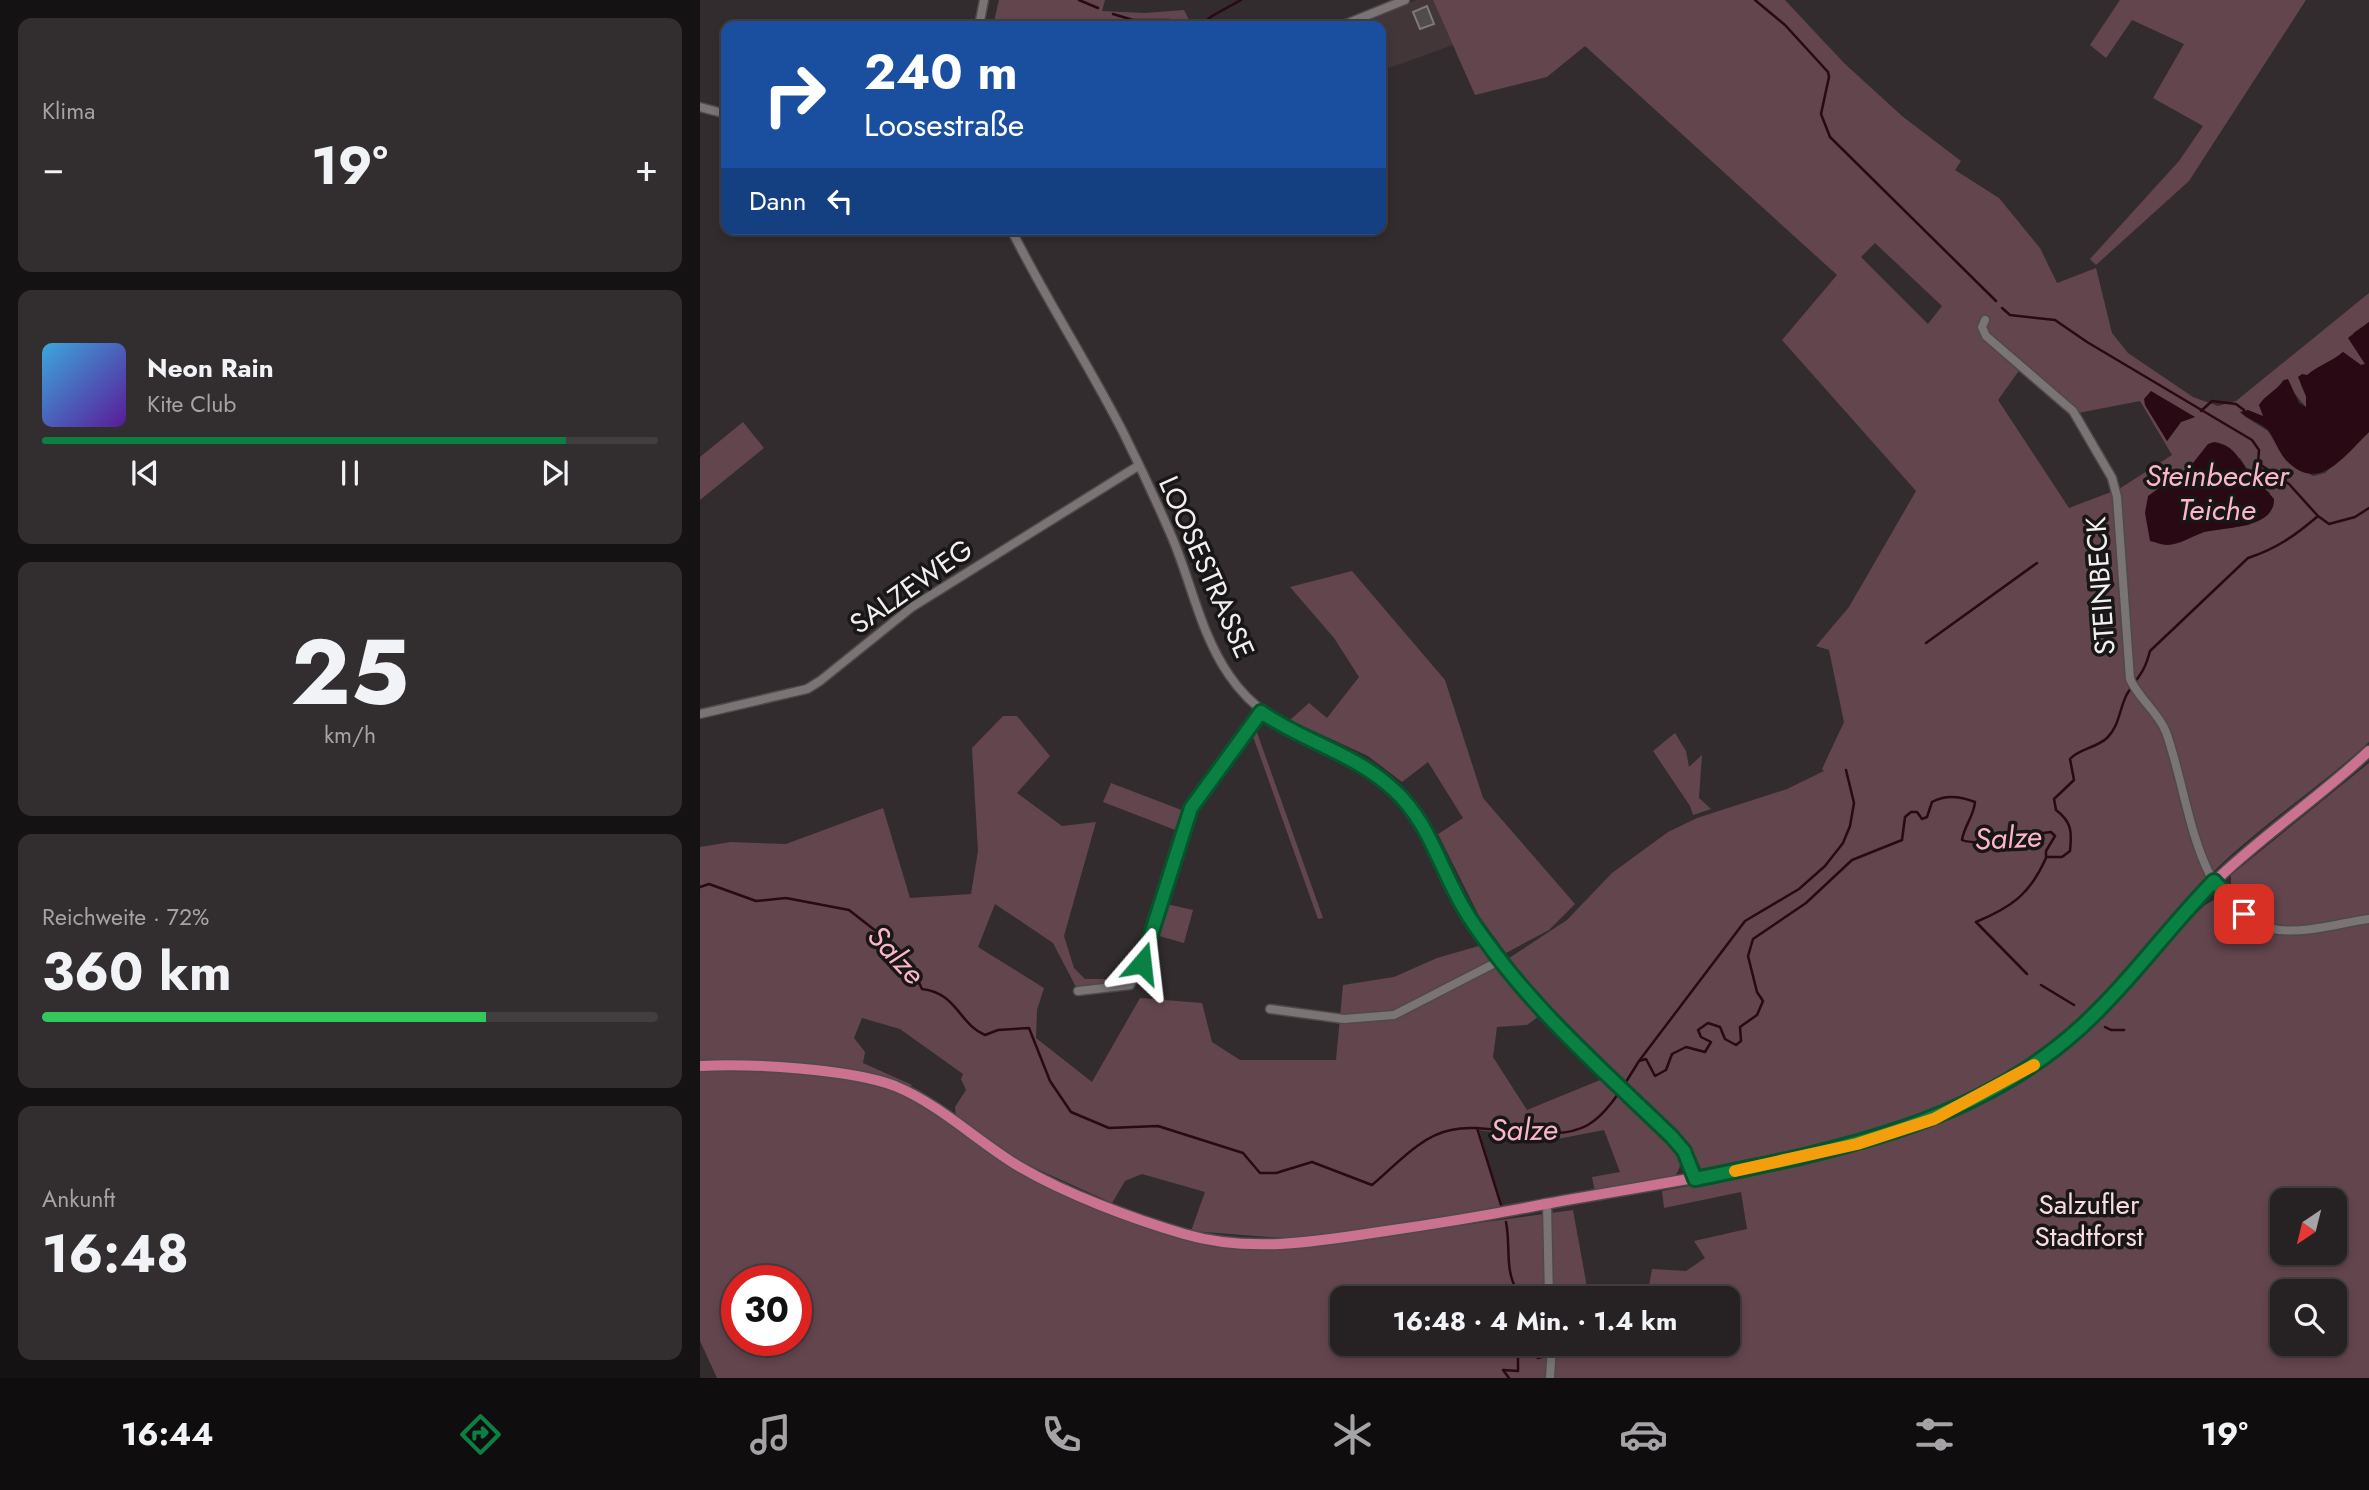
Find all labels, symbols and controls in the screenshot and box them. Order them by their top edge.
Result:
text: 240 m [864,37,1018,107]
icon: right [749,49,840,140]
text: Klima [42,94,95,128]
text: Loosestraße [864,102,1024,148]
text: 19° [311,128,388,204]
text: − [42,140,64,195]
text: + [635,140,658,195]
text: Dann [749,182,807,220]
icon: left [821,182,859,220]
text: Neon Rain [147,349,274,387]
text: Kite Club [147,387,236,421]
icon: previous [126,454,164,492]
icon: pause [331,454,369,492]
icon: next [536,454,574,492]
water label: Steinbecker Teiche [2145,454,2291,531]
street label: LOOSESTRASSE [1148,470,1265,665]
street label: STEINBECK [2075,515,2126,656]
street label: SALZEWEG [841,529,981,644]
text: 25 [291,607,409,738]
text: km/h [324,718,376,752]
water label: Salze [1973,814,2043,861]
pin [2214,884,2274,944]
icon: arrive [2225,895,2263,933]
text: Reichweite · 72% [42,900,209,934]
water label: Salze [858,915,935,994]
position arrow [1105,926,1179,1000]
text: 360 km [42,934,232,1010]
water label: Salze [1490,1107,1558,1152]
text: Ankunft [42,1182,115,1216]
park label: Salzufler Stadtforst [2034,1184,2144,1257]
north arrow [2270,1188,2347,1265]
map controls [2270,1188,2347,1356]
text: 16:48 [42,1216,189,1292]
speed limit sign: 30 [721,1265,812,1356]
button: search [2270,1279,2347,1356]
text: 16:48 · 4 Min. · 1.4 km [1393,1302,1677,1340]
icon: directions [456,1410,505,1459]
icon: music [746,1410,795,1459]
icon: phone [1037,1410,1086,1459]
icon: climate [1328,1410,1377,1459]
icon: car [1619,1410,1668,1459]
icon: filters [1910,1410,1959,1459]
text: 16:44 [121,1411,214,1457]
text: 19° [2201,1411,2248,1457]

